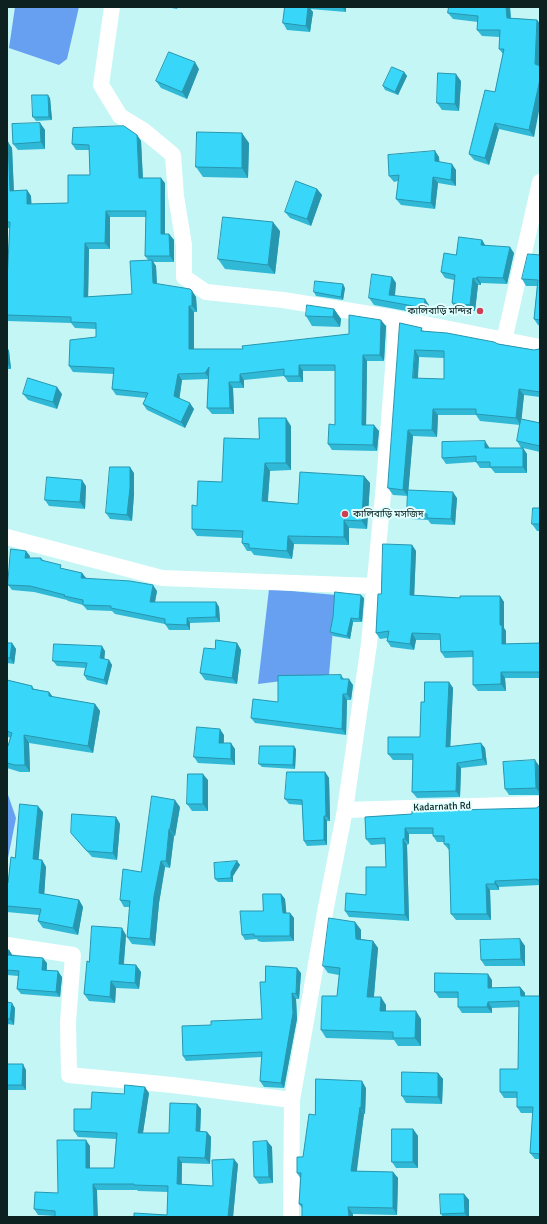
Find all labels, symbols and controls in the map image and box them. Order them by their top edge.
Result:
place label: কালিবাড়ি মন্দির [407,305,472,317]
marker: কালিবাড়ি মন্দির [475,306,485,316]
place label: কালিবাড়ি মসজিদ [353,508,423,520]
marker: কালিবাড়ি মসজিদ [340,509,350,519]
street label: Kadarnath Rd [413,800,471,814]

